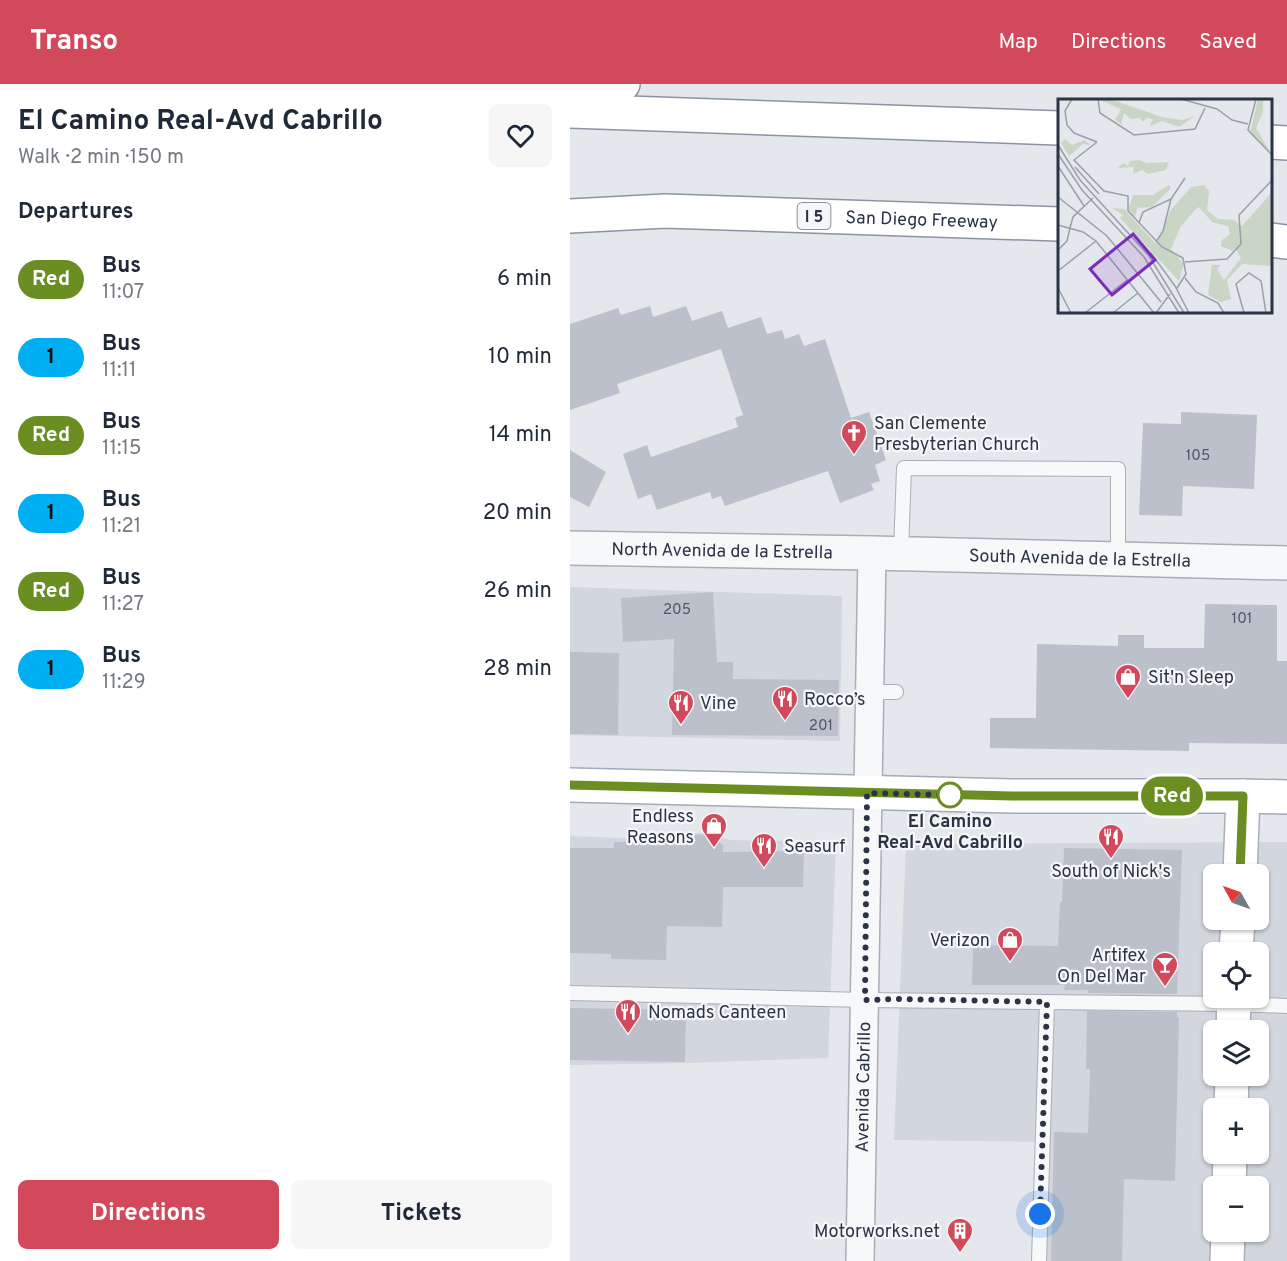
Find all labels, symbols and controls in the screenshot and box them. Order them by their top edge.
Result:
text: Transo [30,24,118,60]
text: Map [998,29,1038,56]
text: Directions [1071,29,1166,56]
text: Saved [1199,29,1257,56]
inset map [1058,99,1272,314]
text: El Camino Real-Avd Cabrillo [18,104,383,140]
button: heart [489,104,552,167]
text: Walk · 2 min · 150 m [18,145,184,171]
text: Departures [18,199,134,226]
road number: I 5 [798,203,830,229]
street label: San Diego Freeway [845,207,998,235]
text: Bus [102,253,141,280]
text: Red [32,266,70,293]
text: 6 min [497,266,552,293]
text: 11:07 [102,280,144,306]
text: Bus [102,331,141,358]
text: 1 [47,344,55,371]
text: 10 min [488,344,552,371]
text: 11:11 [102,358,136,384]
text: Bus [102,409,141,436]
place label: San Clemente Presbyterian Church [874,413,1039,457]
church icon: San Clemente Presbyterian Church [839,418,869,456]
text: Red [32,422,70,449]
text: 14 min [489,422,552,449]
text: 11:15 [102,436,141,462]
house number: 105 [1186,447,1210,466]
text: Bus [102,487,141,514]
text: 1 [47,500,55,527]
text: 20 min [483,500,552,527]
text: 11:21 [102,514,141,540]
street label: North Avenida de la Estrella [611,539,833,565]
street label: South Avenida de la Estrella [969,545,1191,574]
text: Bus [102,565,141,592]
text: Red [32,578,70,605]
text: 26 min [484,578,552,605]
text: 11:27 [102,592,144,618]
house number: 205 [663,601,691,620]
house number: 101 [1232,610,1252,629]
text: Bus [102,643,141,670]
text: 1 [47,656,55,683]
text: 28 min [483,656,552,683]
shop icon: Sit'n Sleep [1113,662,1143,700]
place label: Sit'n Sleep [1148,667,1234,690]
text: 11:29 [102,670,146,696]
restaurant icon: Rocco’s [770,684,800,722]
restaurant icon: Vine [666,688,696,726]
place label: Rocco’s [804,689,866,712]
place label: Vine [700,693,736,716]
house number: 201 [809,717,833,736]
line badge: Red [1138,776,1206,816]
marker: El Camino Real-Avd Cabrillo [937,782,963,808]
text: Red [1153,783,1191,810]
place label: Endless Reasons [627,806,694,850]
shop icon: Endless Reasons [699,811,729,849]
place label: El Camino Real-Avd Cabrillo [877,811,1023,855]
restaurant icon: South of Nick's [1096,822,1126,860]
restaurant icon: Seasurf [749,831,779,869]
place label: Seasurf [784,836,845,859]
place label: South of Nick's [1051,861,1171,884]
north arrow [1203,864,1269,930]
map controls [1203,864,1269,1242]
shop icon: Verizon [995,925,1025,963]
place label: Verizon [930,930,990,953]
button: locate [1203,942,1269,1008]
place label: Artifex On Del Mar [1057,945,1146,989]
bar icon: Artifex On Del Mar [1150,950,1180,988]
restaurant icon: Nomads Canteen [613,997,643,1035]
place label: Nomads Canteen [648,1002,786,1025]
button: layers [1203,1020,1269,1086]
street label: Avenida Cabrillo [852,1021,877,1153]
button: + [1203,1098,1269,1164]
button: − [1203,1176,1269,1242]
button: Directions [18,1180,279,1249]
button: Tickets [291,1180,552,1249]
your location [1025,1199,1055,1229]
building icon: Motorworks.net [945,1216,975,1254]
place label: Motorworks.net [814,1221,940,1244]

